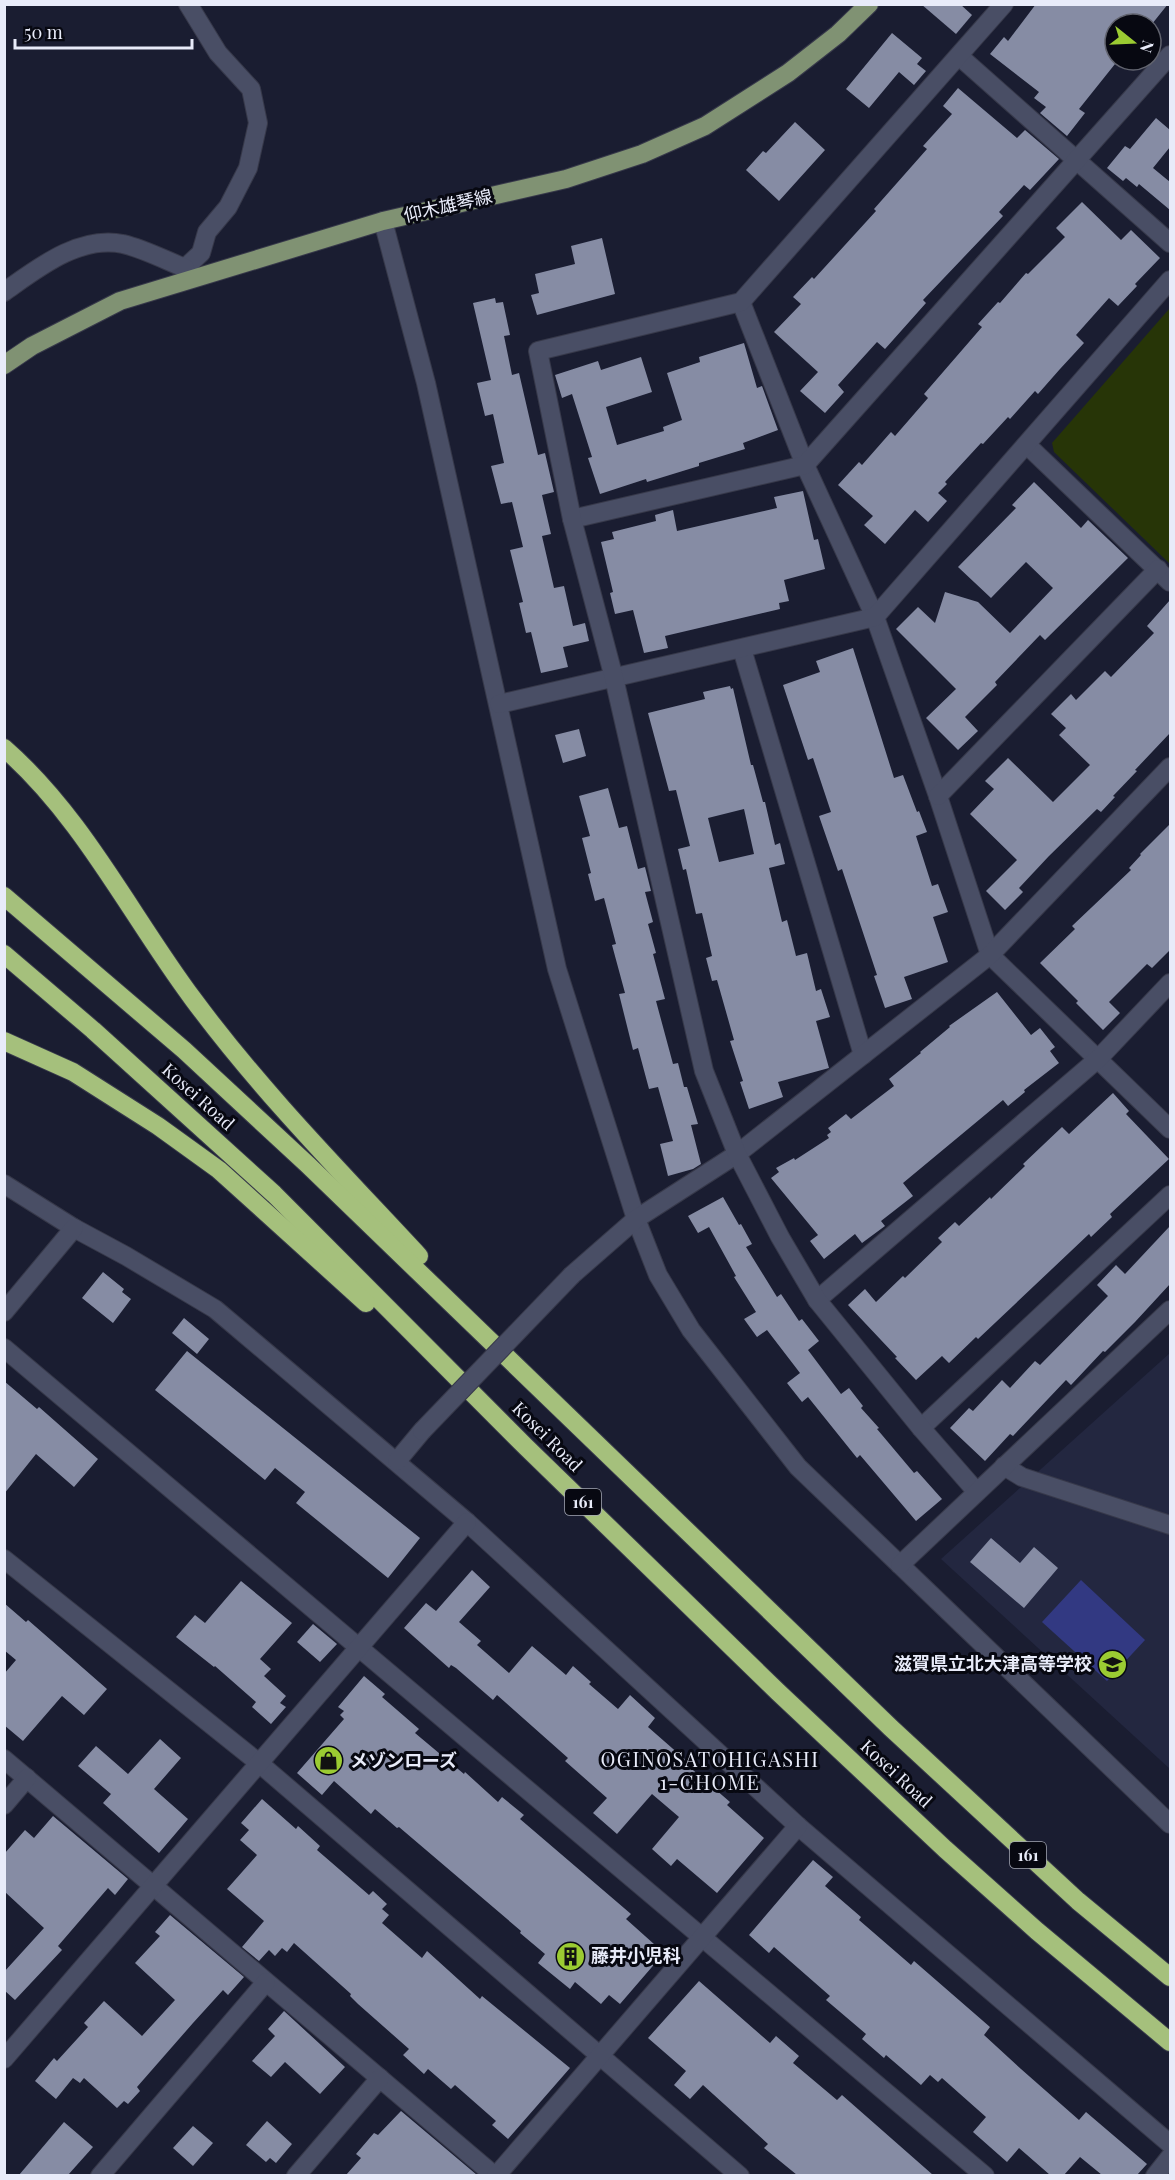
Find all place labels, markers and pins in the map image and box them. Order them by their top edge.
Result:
school or university icon: 滋賀県立北大津高等学校 [1097,1648,1129,1680]
place label: 滋賀県立北大津高等学校 [894,1651,1092,1675]
shop icon: メゾンローズ [313,1745,345,1777]
place label: メゾンローズ [350,1748,457,1772]
building icon: 藤井小児科 [554,1940,586,1972]
place label: 藤井小児科 [591,1943,681,1967]

